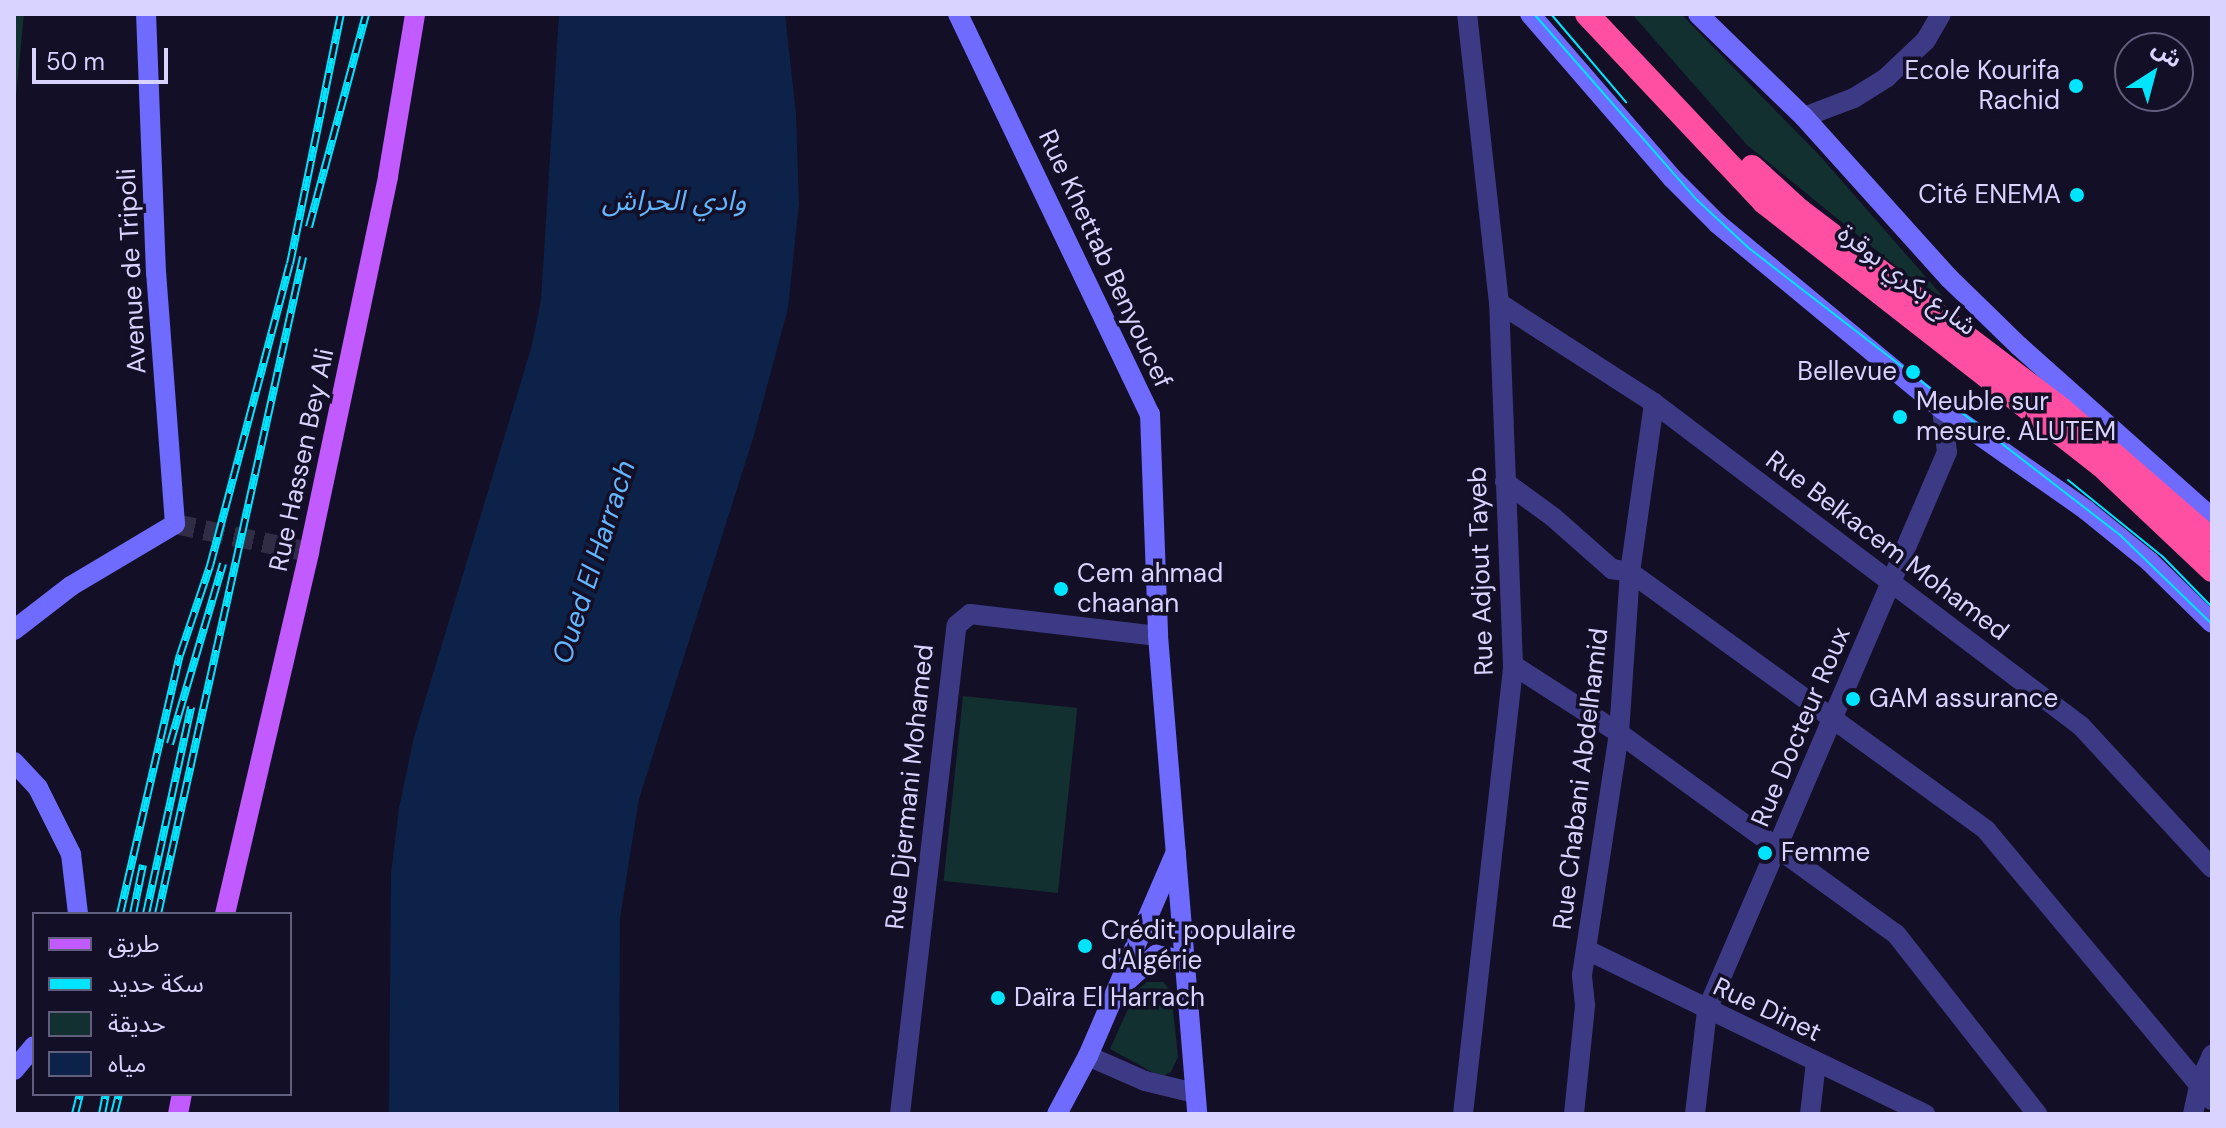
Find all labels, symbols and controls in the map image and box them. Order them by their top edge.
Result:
scale bar [36,32,172,82]
north arrow [2114,32,2194,112]
text: ش [2147,33,2188,74]
text: 50 m [46,46,105,77]
place label: Ecole Kourifa Rachid [1905,55,2060,116]
marker: Ecole Kourifa Rachid [2067,77,2085,95]
street label: Rue Khettab Benyoucef [1031,125,1179,393]
street label: Avenue de Tripoli [111,167,153,375]
place label: Cité ENEMA [1918,179,2061,211]
water label: وادي الحراش [602,184,746,218]
marker: Cité ENEMA [2068,186,2086,204]
street label: شارع بكري بوقرة [1832,218,1982,342]
street label: Rue Hassen Bey Ali [263,346,341,574]
place label: Bellevue [1797,356,1897,388]
marker: Bellevue [1904,363,1922,381]
place label: Meuble sur mesure. ALUTEM [1916,386,2116,448]
marker: Meuble sur mesure. ALUTEM [1891,408,1909,426]
street label: Rue Belkacem Mohamed [1760,445,2014,647]
water label: Oued El Harrach [545,456,643,668]
street label: Rue Adjout Tayeb [1462,466,1500,676]
place label: Cem ahmad chaanan [1077,558,1223,620]
marker: Cem ahmad chaanan [1052,580,1070,598]
street label: Rue Docteur Roux [1745,623,1857,831]
street label: Rue Chabani Abdelhamid [1547,626,1615,932]
street label: Rue Djermani Mohamed [880,643,940,931]
place label: GAM assurance [1869,683,2058,715]
marker: GAM assurance [1844,690,1862,708]
place label: Femme [1781,837,1870,869]
marker: Femme [1756,844,1774,862]
legend [32,912,292,1096]
place label: Crédit populaire d'Algérie [1101,915,1296,976]
text: طريق [108,928,160,959]
marker: Crédit populaire d'Algérie [1076,937,1094,955]
text: سكة حديد [108,968,204,999]
street label: Rue Dinet [1708,971,1826,1049]
place label: Daïra El Harrach [1014,982,1205,1014]
marker: Daïra El Harrach [989,989,1007,1007]
text: حديقة [108,1008,166,1039]
text: مياه [108,1048,146,1079]

